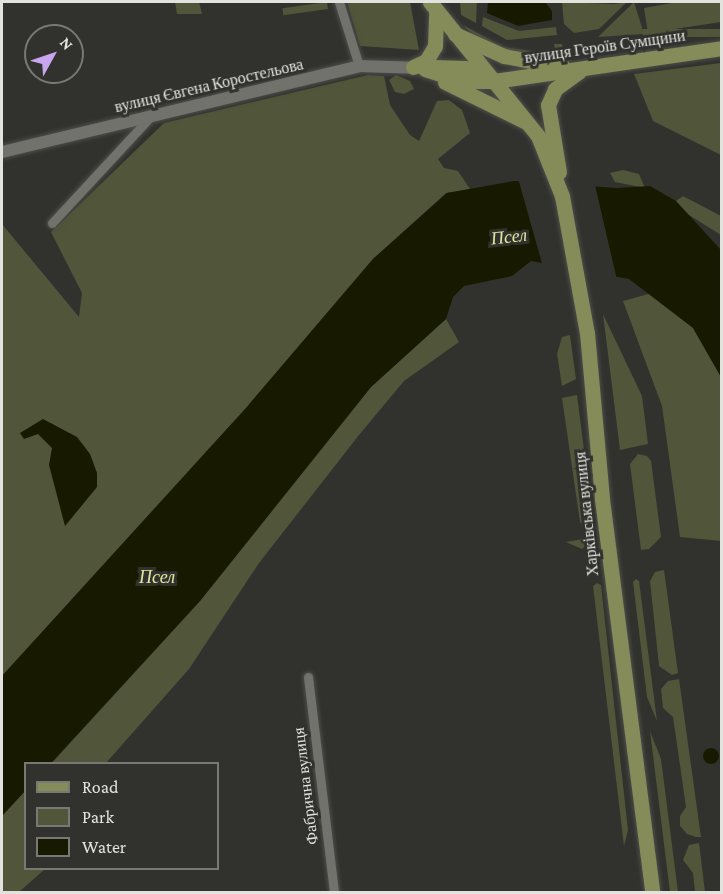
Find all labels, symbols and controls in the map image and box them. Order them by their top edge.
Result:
north arrow [24,24,84,84]
street label: вулиця Героїв Сумщини [523,26,687,68]
text: N [57,34,77,53]
street label: вулиця Євгена Коростельова [113,55,305,117]
water label: Псел [490,224,528,250]
street label: Харківська вулиця [571,451,603,577]
water label: Псел [139,566,175,588]
street label: Фабрична вулиця [289,726,323,846]
legend [24,762,219,870]
text: Road [82,777,119,797]
text: Park [82,807,114,827]
text: Water [82,837,126,857]

